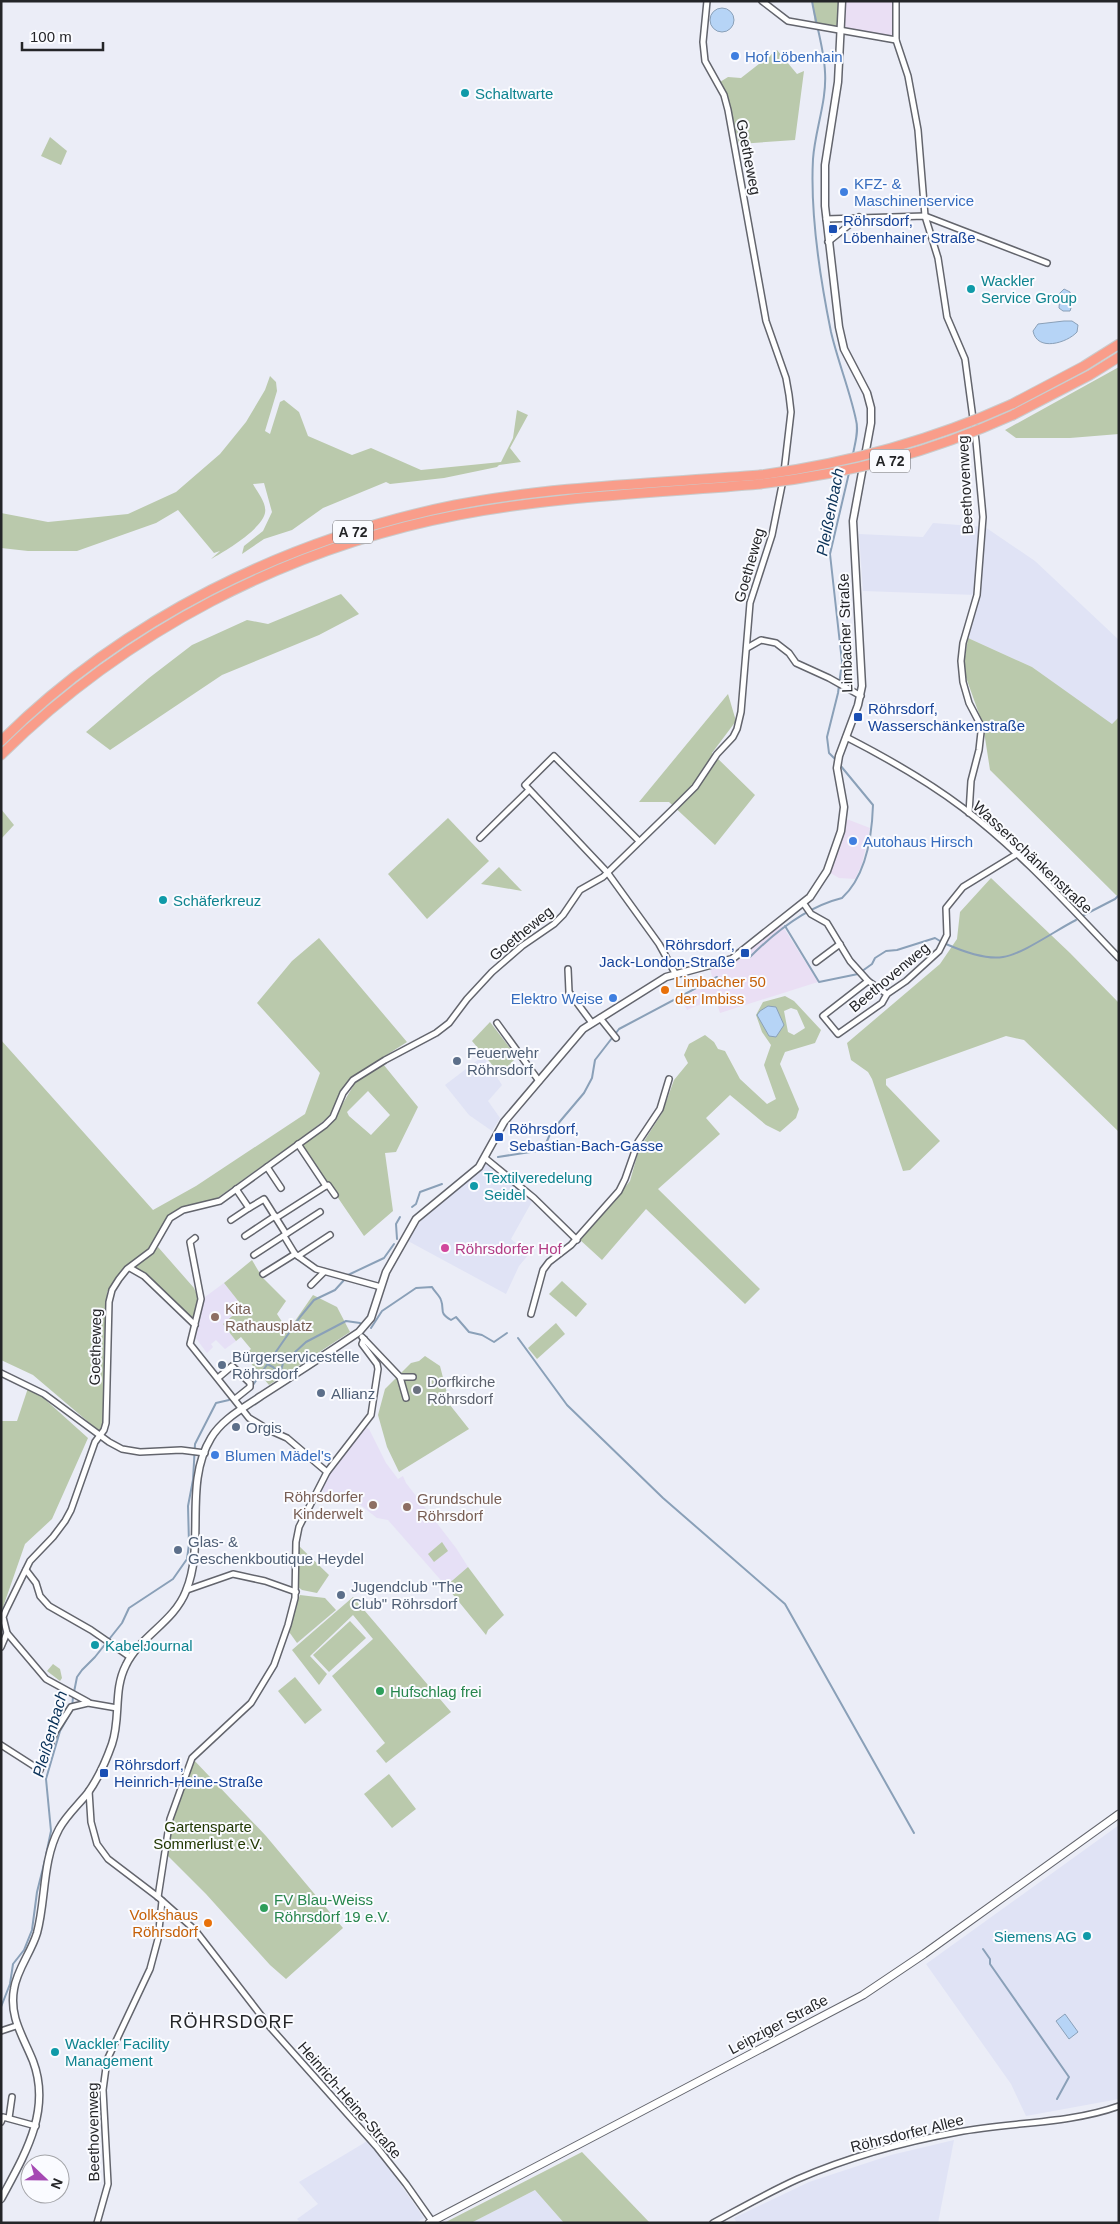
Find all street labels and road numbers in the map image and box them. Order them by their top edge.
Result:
street label: Goetheweg [733,118,765,196]
street label: Beethovenweg [954,435,976,535]
road number: A 72 [870,450,910,472]
road number: A 72 [333,520,373,544]
street label: Goetheweg [730,526,768,604]
street label: Limbacher Straße [834,573,856,693]
street label: Wasserschänkenstraße [970,797,1096,917]
street label: Goetheweg [486,902,556,964]
street label: Beethovenweg [846,939,932,1015]
street label: Goetheweg [86,1308,104,1386]
street label: Leipziger Straße [725,1991,831,2057]
street label: Heinrich-Heine-Straße [295,2038,405,2162]
street label: Beethovenweg [84,2082,102,2182]
street label: Röhrsdorfer Allee [849,2111,965,2155]

